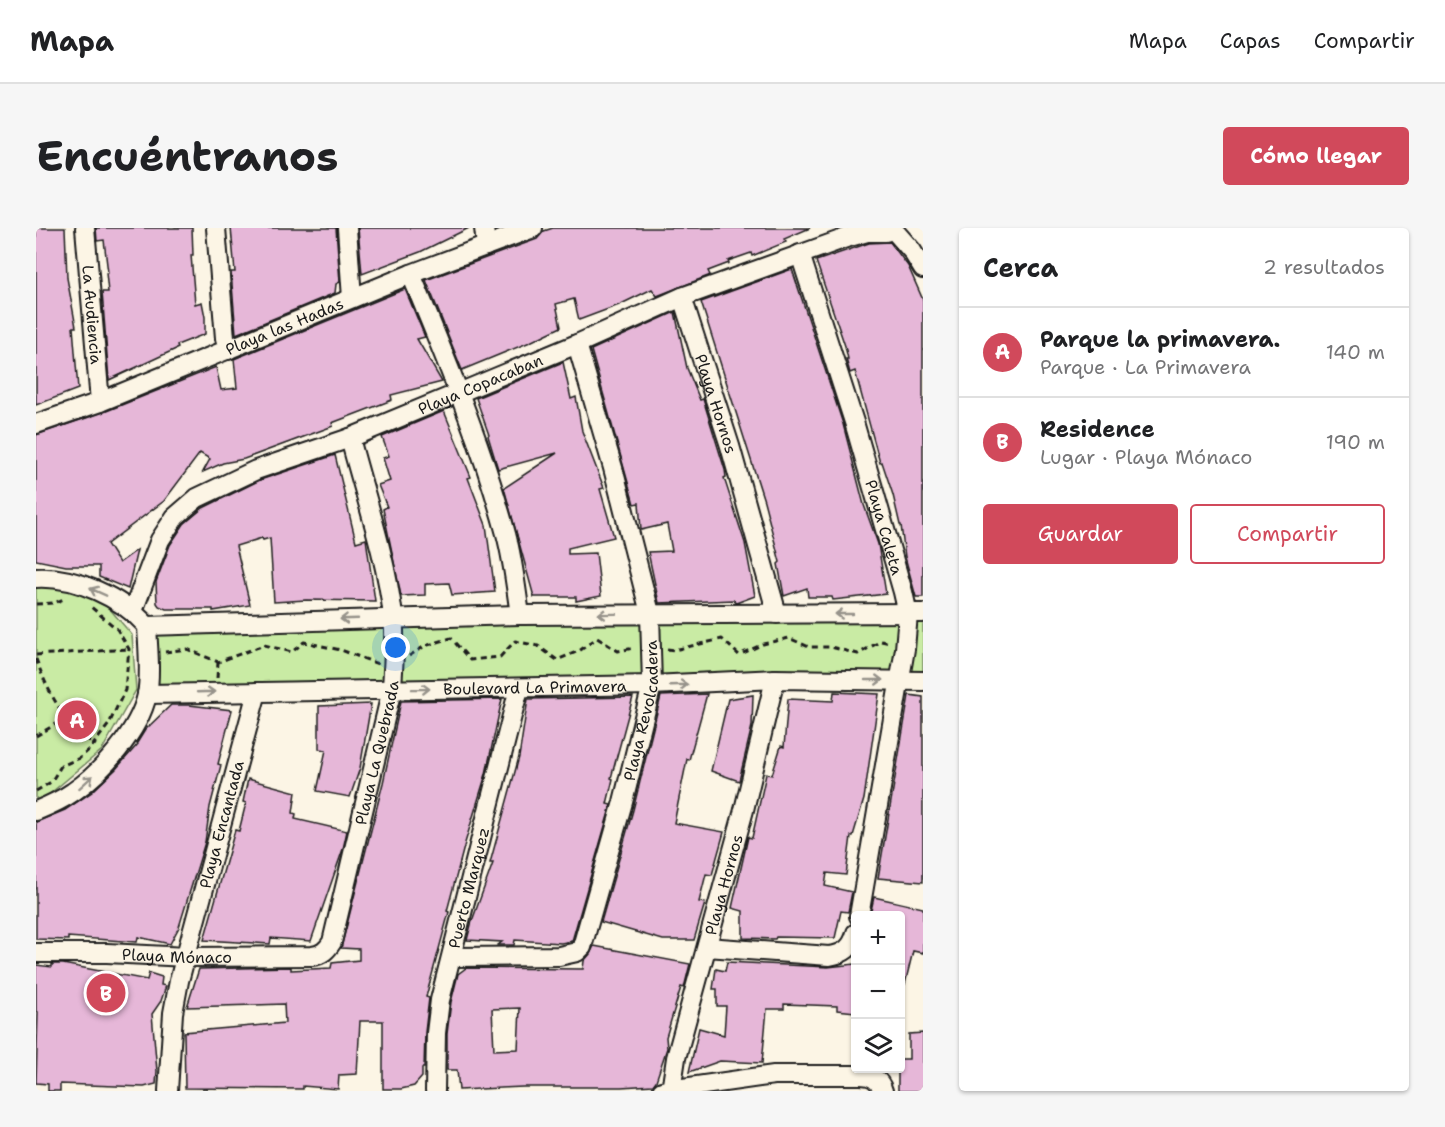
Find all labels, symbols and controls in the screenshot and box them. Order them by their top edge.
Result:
text: Mapa [30,22,114,60]
text: Mapa [1129,27,1187,55]
text: Capas [1220,27,1281,55]
text: Compartir [1314,27,1415,55]
button: Cómo llegar [1223,127,1409,185]
text: Encuéntranos [36,128,338,184]
text: Cerca [983,250,1058,285]
text: 2 resultados [1263,254,1385,280]
street label: La Audiencia [78,264,107,365]
street label: Playa las Hadas [222,292,347,360]
text: Parque la primavera. [1040,325,1280,354]
text: A [995,339,1010,365]
text: 140 m [1326,339,1385,365]
street label: Playa Copacaban [415,349,546,419]
street label: Playa Hornos [690,351,742,456]
text: Parque · La Primavera [1040,354,1251,380]
text: Residence [1040,415,1155,444]
text: B [996,429,1009,455]
text: 190 m [1326,429,1385,455]
text: Lugar · Playa Mónaco [1040,444,1252,470]
street label: Playa Caleta [861,477,908,577]
button: Guardar [983,504,1178,564]
button: Compartir [1190,504,1385,564]
one-way arrow [89,586,108,597]
one-way arrow [597,608,617,620]
one-way arrow [834,608,854,620]
one-way arrow [339,613,359,625]
your location [381,633,410,662]
street label: Playa Revolcadera [618,640,662,783]
one-way arrow [864,674,884,686]
street label: Boulevard La Primavera [443,675,627,699]
one-way arrow [669,679,689,690]
street label: Playa La Quebrada [350,680,403,827]
one-way arrow [411,683,431,695]
one-way arrow [195,687,215,698]
pin: A [58,698,96,742]
street label: Playa Encantada [194,758,249,891]
one-way arrow [78,775,94,788]
street label: Puerto Marquez [443,825,494,951]
street label: Playa Hornos [700,832,747,937]
map controls [851,911,905,1073]
button: + [851,911,905,965]
street label: Playa Mónaco [121,943,232,968]
button: − [851,965,905,1019]
pin: B [86,970,126,1016]
button: layers [851,1019,905,1073]

